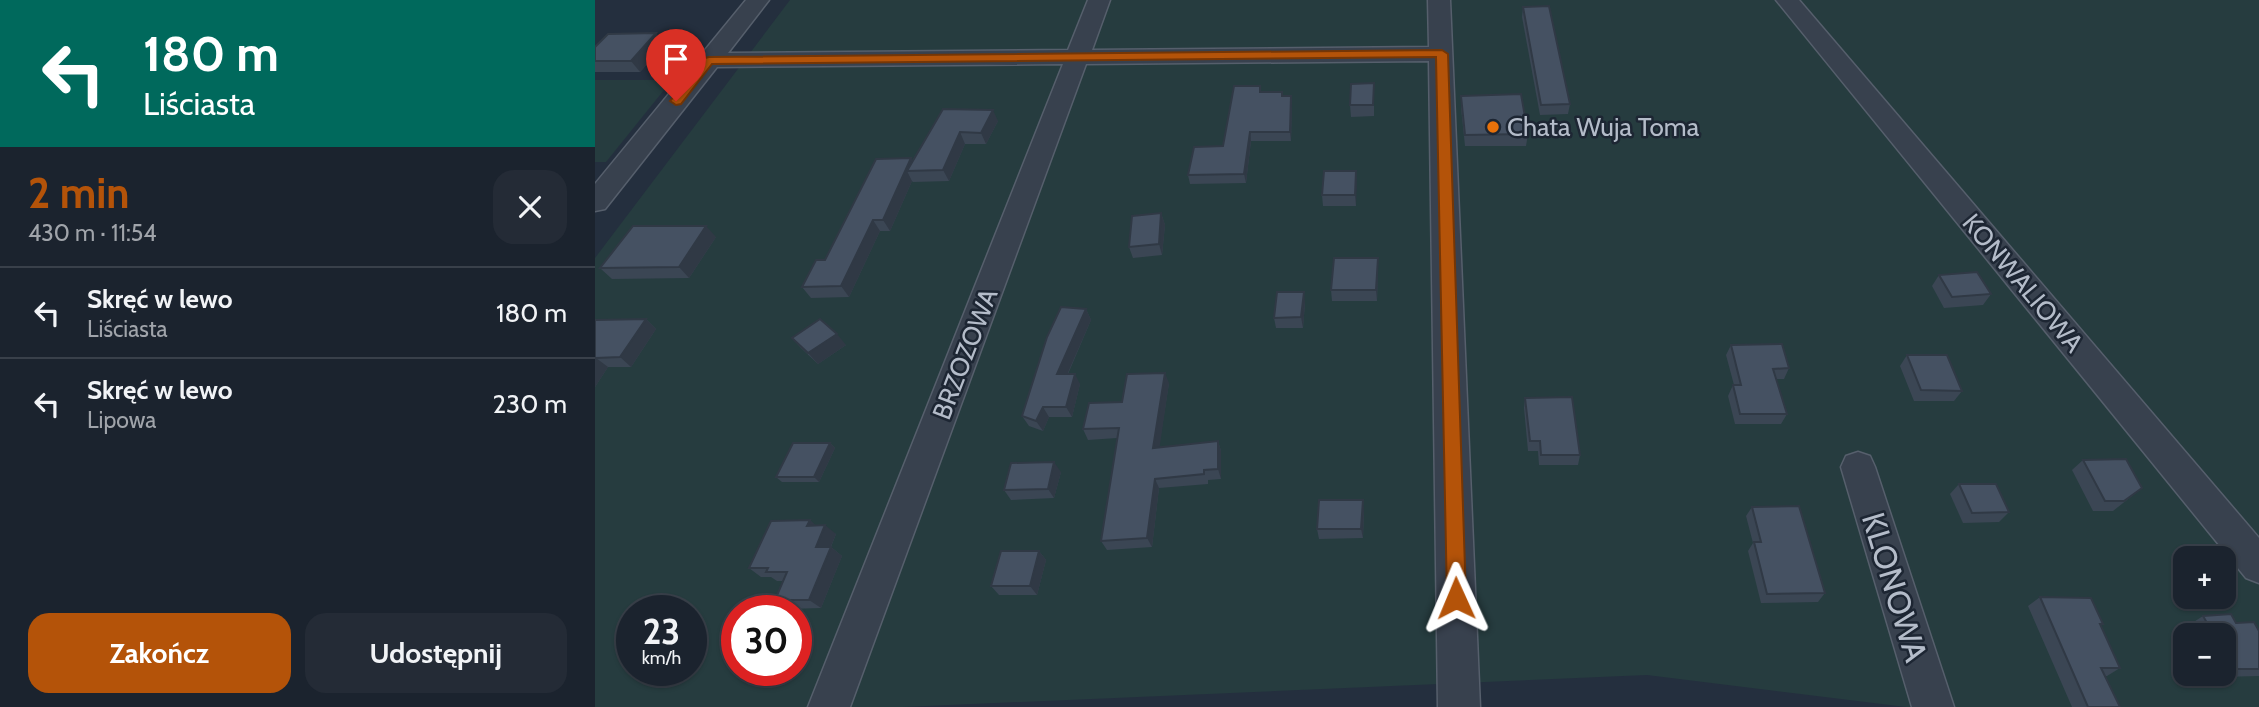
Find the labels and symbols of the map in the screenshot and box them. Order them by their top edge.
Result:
pin [646,29,706,101]
place label: Chata Wuja Toma [1507,111,1700,143]
marker: Chata Wuja Toma [1485,119,1501,135]
street label: KONWALIOWA [1956,207,2090,359]
street label: BRZOZOWA [925,284,1005,424]
street label: KLONOWA [1854,508,1936,666]
position arrow [1419,561,1493,635]
speed limit sign: 30 [721,595,812,686]

